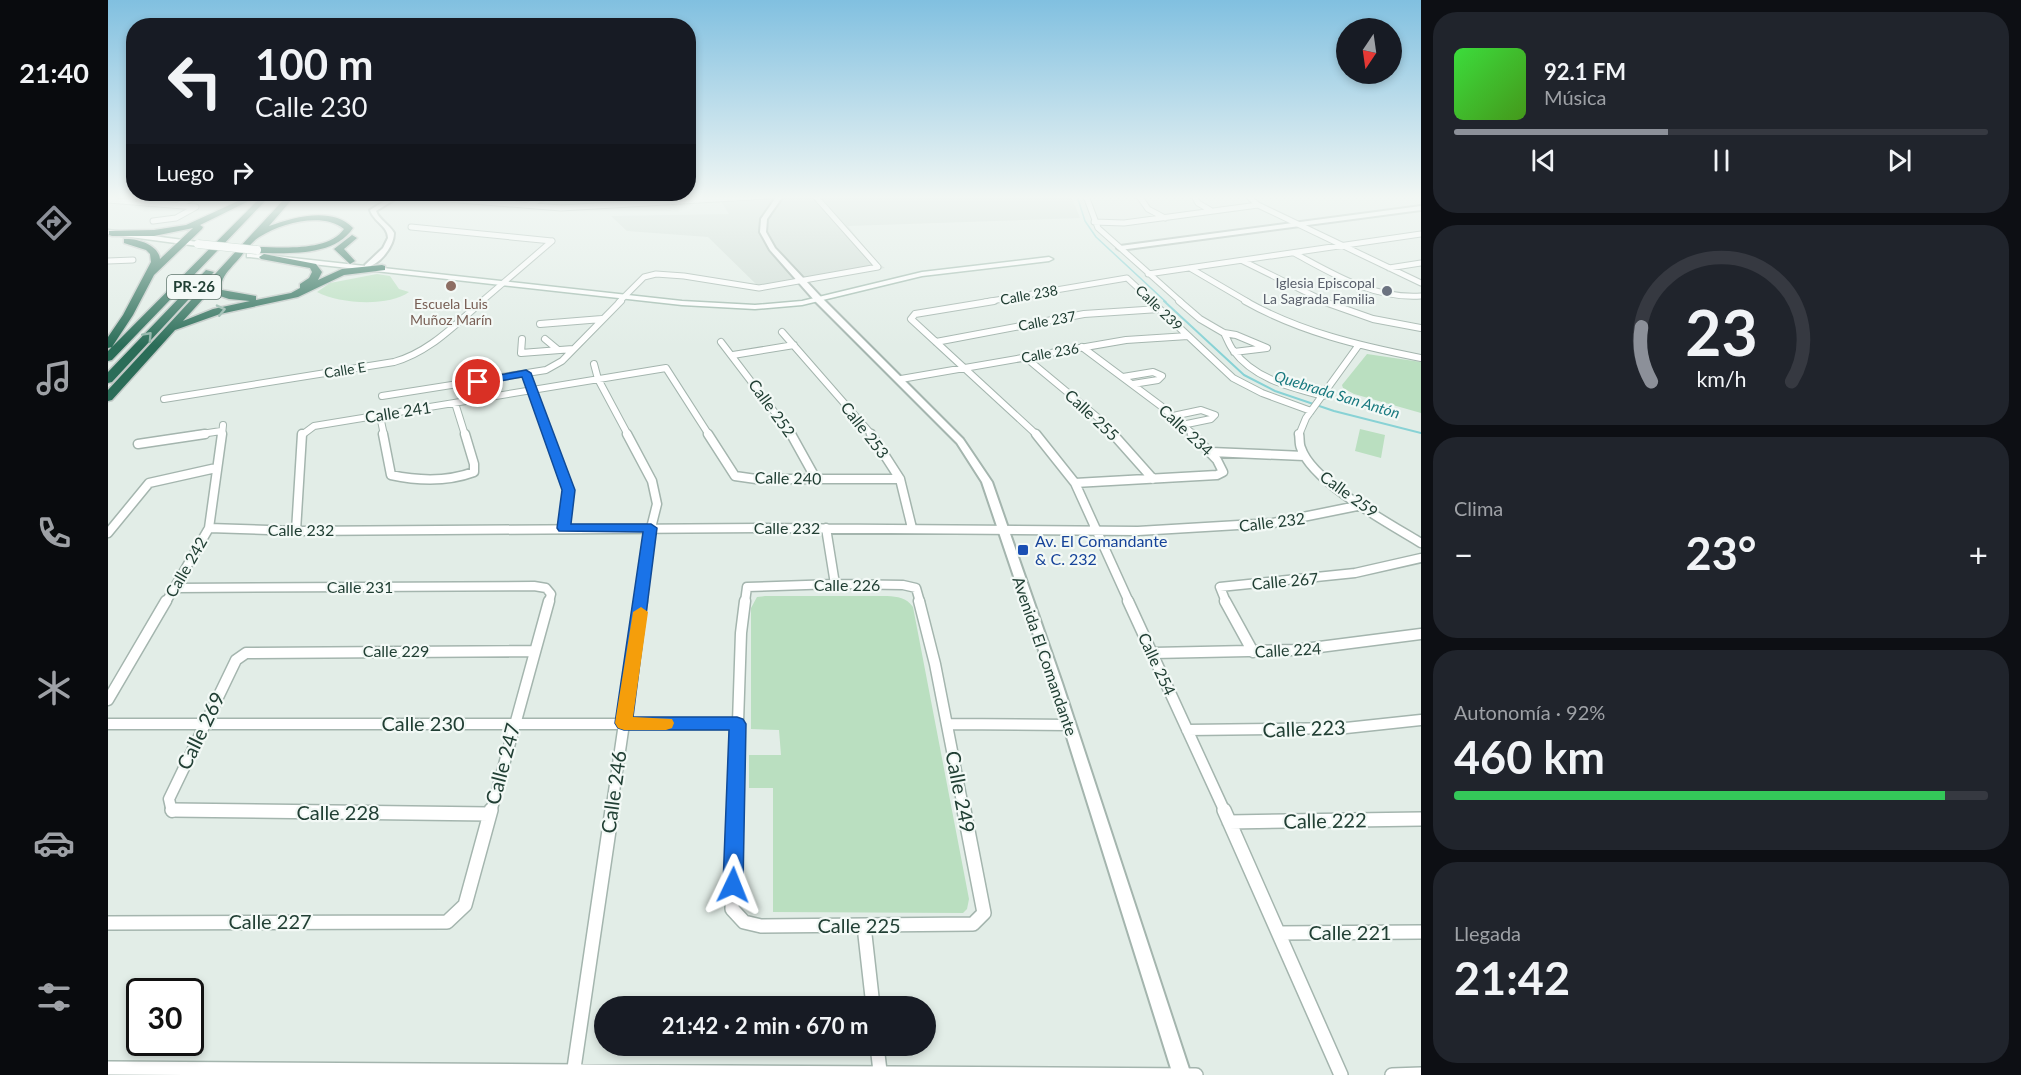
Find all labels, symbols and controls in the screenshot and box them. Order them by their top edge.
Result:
north arrow [1336,18,1402,84]
map controls [1336,18,1402,84]
text: 100 m [255,39,373,89]
icon: left [156,42,234,120]
text: 21:40 [19,56,89,89]
text: 92.1 FM [1544,58,1626,85]
text: Música [1544,85,1607,109]
text: Calle 230 [255,90,367,123]
icon: previous [1527,144,1560,177]
icon: pause [1705,144,1738,177]
icon: next [1883,144,1916,177]
icon: right [226,156,259,189]
text: Luego [156,159,214,186]
icon: directions [33,202,75,244]
place label: Iglesia Episcopal La Sagrada Familia [1263,274,1375,307]
road number: PR-26 [167,275,221,299]
marker: Escuela Luis Muñoz Marín [444,279,458,293]
street label: Calle 238 [999,281,1059,308]
street label: Calle 239 [1132,281,1186,334]
marker: Iglesia Episcopal La Sagrada Familia [1380,284,1394,298]
text: 23 [1685,294,1757,369]
place label: Escuela Luis Muñoz Marín [410,295,492,328]
one-way arrow [215,305,225,318]
street label: Calle 237 [1017,307,1077,334]
one-way arrow [141,333,152,343]
street label: Calle 236 [1020,339,1080,366]
pin [452,356,503,407]
icon: music [33,357,75,399]
street label: Calle E [323,358,367,381]
icon: arrive [461,365,494,398]
water label: Quebrada San Antón [1272,366,1402,422]
text: km/h [1696,366,1746,392]
street label: Calle 252 [745,375,800,440]
street label: Calle 255 [1062,385,1123,444]
street label: Calle 241 [364,397,432,426]
street label: Calle 253 [837,398,893,462]
street label: Calle 234 [1156,400,1217,459]
street label: Calle 259 [1317,466,1382,521]
street label: Calle 240 [755,467,821,488]
text: Clima [1454,496,1503,520]
street label: Calle 232 [1238,508,1306,535]
icon: phone [33,512,75,554]
street label: Calle 232 [754,518,820,537]
street label: Calle 232 [268,520,334,539]
text: 23° [1686,526,1756,580]
place label: Av. El Comandante & C. 232 [1035,531,1167,568]
street label: Calle 242 [161,533,210,600]
text: − [1454,534,1473,574]
text: + [1969,534,1988,574]
marker: Av. El Comandante & C. 232 [1016,543,1030,557]
street label: Calle 267 [1251,568,1319,593]
street label: Avenida El Comandante [1009,574,1082,738]
street label: Calle 226 [814,575,880,594]
street label: Calle 231 [327,577,393,596]
street label: Calle 254 [1135,630,1180,698]
street label: Calle 224 [1254,638,1322,661]
street label: Calle 229 [363,641,429,660]
icon: climate [33,667,75,709]
street label: Calle 269 [171,688,229,773]
text: Autonomía · 92% [1454,700,1605,724]
street label: Calle 230 [381,711,465,735]
street label: Calle 223 [1262,715,1346,741]
street label: Calle 247 [480,720,524,807]
text: 460 km [1454,730,1605,784]
street label: Calle 246 [595,749,631,835]
street label: Calle 249 [941,749,981,835]
street label: Calle 228 [296,800,380,824]
street label: Calle 222 [1283,807,1367,833]
icon: car [33,822,75,864]
position arrow [701,853,765,917]
street label: Calle 227 [228,909,312,933]
street label: Calle 225 [817,913,901,937]
street label: Calle 221 [1308,920,1392,944]
text: Llegada [1454,921,1521,945]
text: 21:42 [1454,951,1570,1005]
icon: filters [33,976,75,1018]
speed limit sign: 30 [126,978,204,1056]
text: 21:42 · 2 min · 670 m [662,1012,868,1039]

